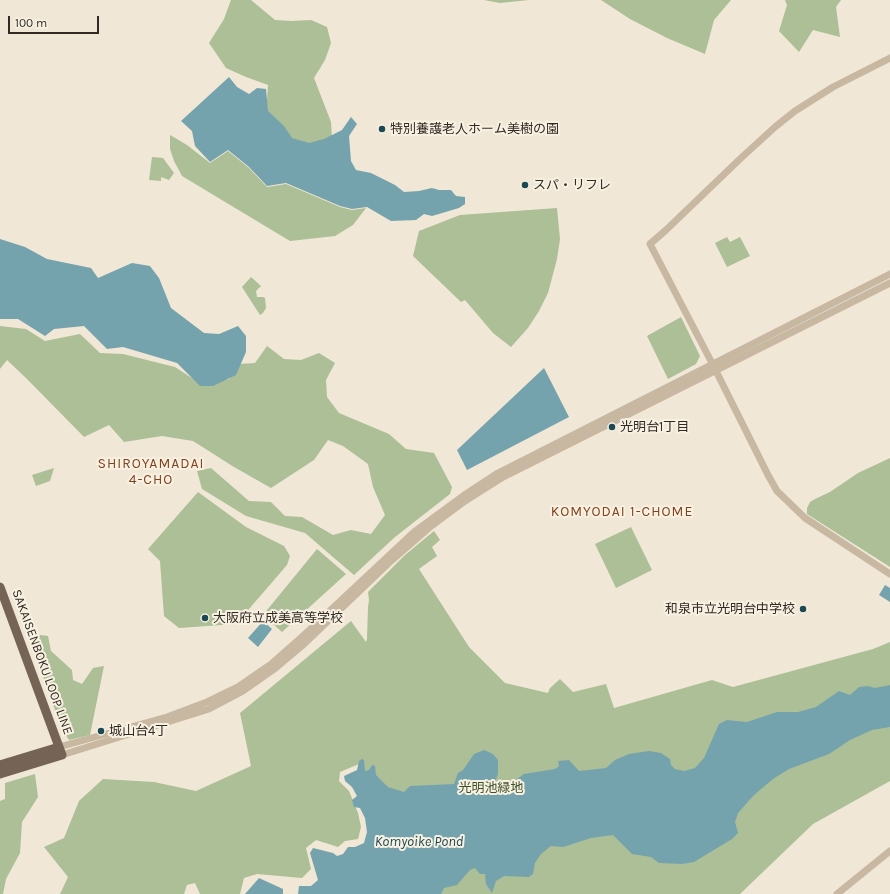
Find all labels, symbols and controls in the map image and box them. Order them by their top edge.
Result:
scale bar [10,8,101,34]
text: 100 m [15,16,47,30]
place label: 特別養護老人ホーム美樹の園 [390,121,559,137]
marker: 特別養護老人ホーム美樹の園 [377,124,387,134]
place label: スパ・リフレ [533,177,611,193]
marker: スパ・リフレ [520,180,530,190]
place label: 光明台1丁目 [620,419,689,435]
marker: 光明台1丁目 [607,422,617,432]
district label: SHIROYAMADAI 4-CHO [98,456,204,488]
district label: KOMYODAI 1-CHOME [551,504,693,520]
street label: SAKAISENBOKU LOOP LINE [8,587,76,737]
place label: 和泉市立光明台中学校 [665,601,795,617]
marker: 和泉市立光明台中学校 [798,604,808,614]
place label: 大阪府立成美高等学校 [213,610,343,626]
marker: 大阪府立成美高等学校 [200,613,210,623]
place label: 城山台4丁 [109,723,168,739]
marker: 城山台4丁 [96,726,106,736]
park label: 光明池緑地 [459,780,523,796]
water label: Komyoike Pond [375,834,463,850]

